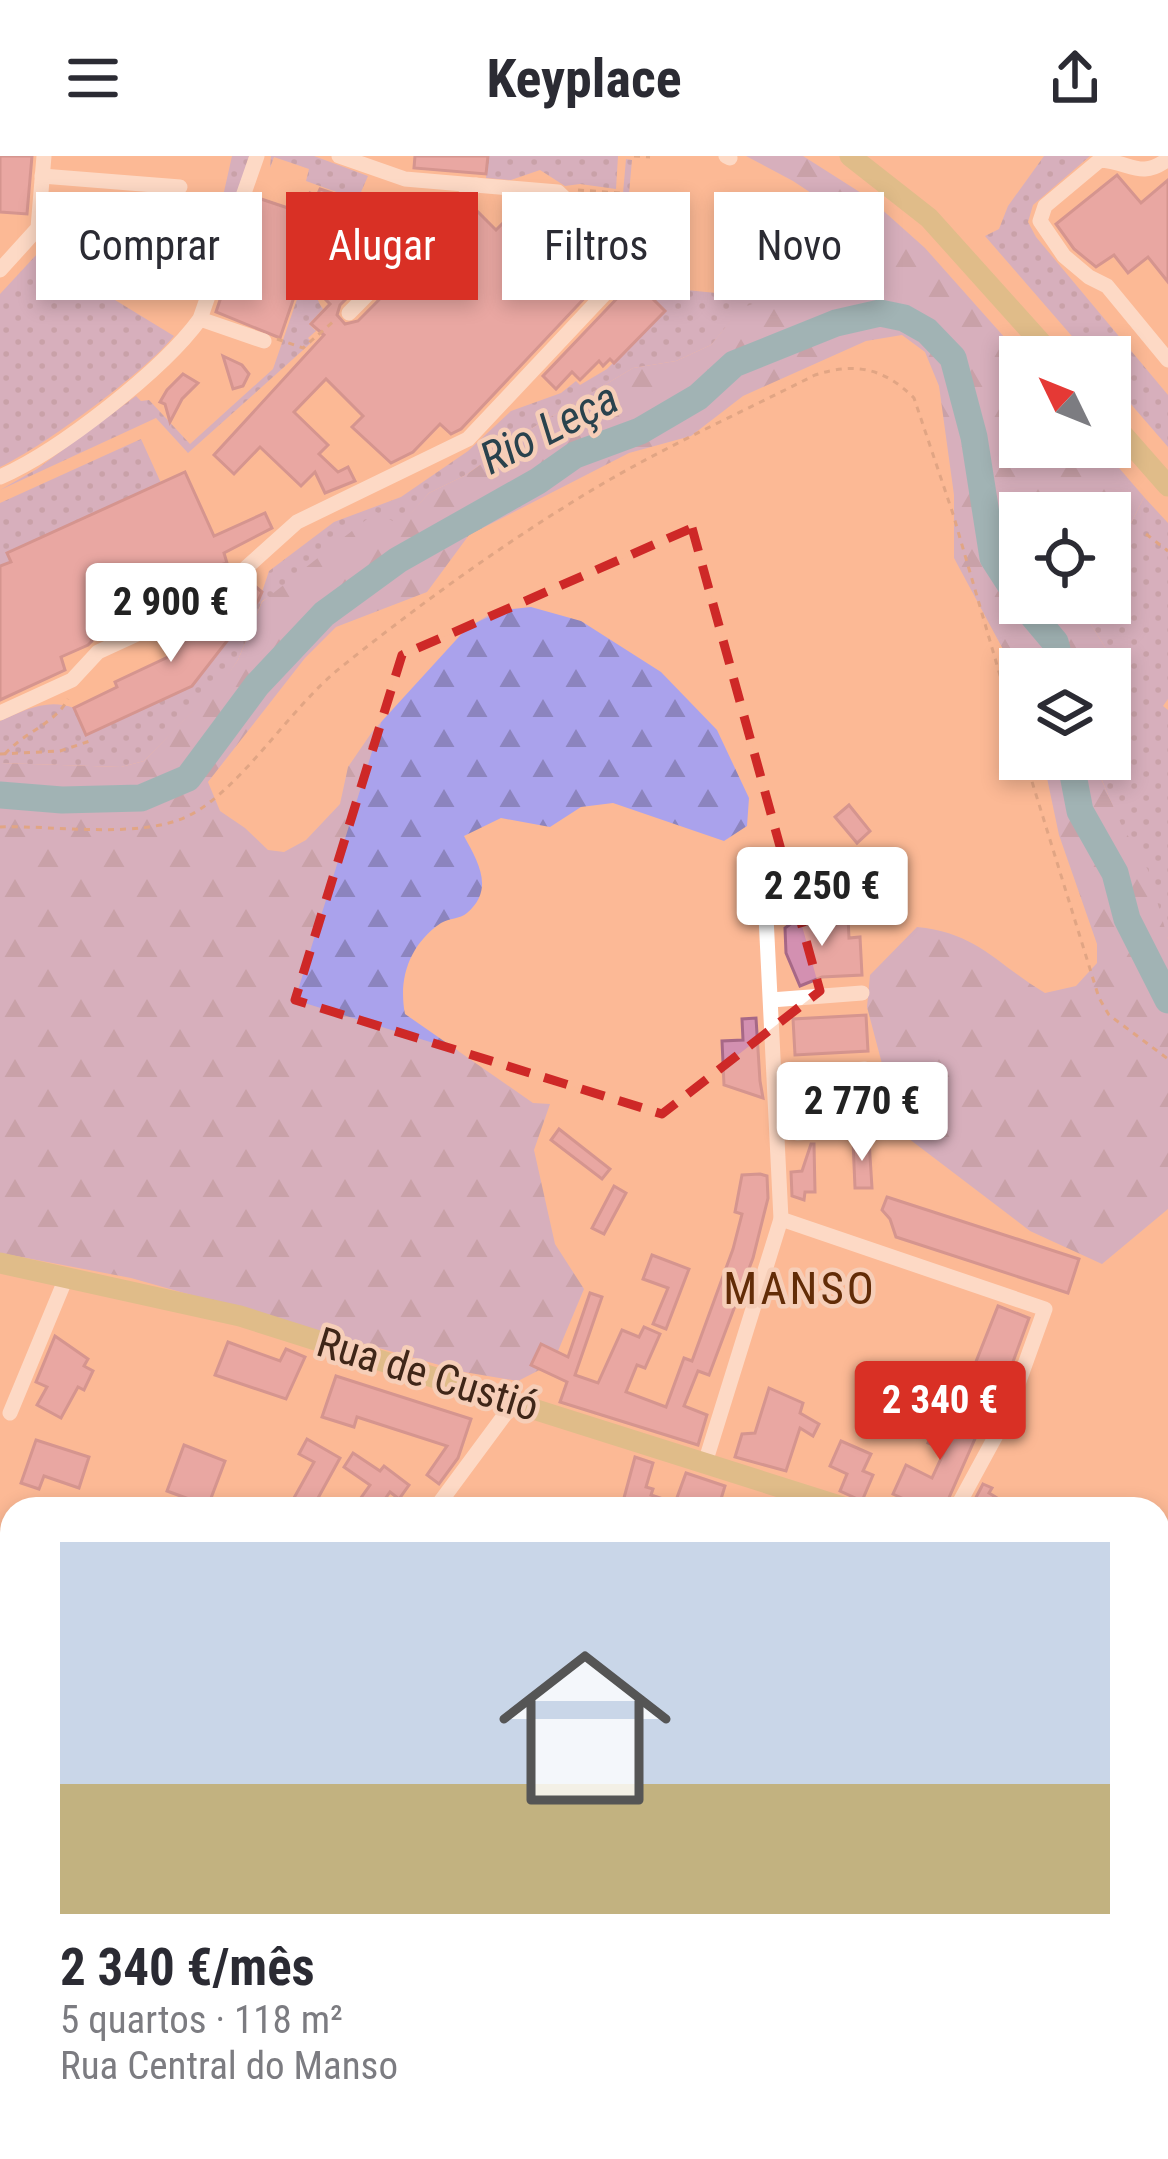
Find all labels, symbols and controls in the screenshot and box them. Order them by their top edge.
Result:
icon: menu [60,45,126,111]
icon: share [1042,45,1108,111]
text: Keyplace [486,47,682,110]
chip: Comprar [36,192,262,300]
chip: Alugar [286,192,478,300]
chip: Filtros [502,192,690,300]
chip: Novo [714,192,884,300]
north arrow [999,336,1131,468]
map controls [999,336,1131,780]
water label: Rio Leça [471,371,627,485]
button: locate [999,492,1131,624]
pin: 2 900 € [60,563,282,665]
text: 2 900 € [113,579,229,625]
button: layers [999,648,1131,780]
pin: 2 250 € [711,847,933,949]
text: 2 250 € [764,863,880,909]
pin: 2 770 € [751,1062,973,1164]
text: 2 770 € [804,1078,920,1124]
district label: MANSO [723,1262,877,1315]
street label: Rua de Custió [311,1317,545,1431]
pin: 2 340 € [829,1361,1051,1463]
text: 2 340 € [882,1377,998,1423]
icon: home [477,1620,693,1836]
text: 2 340 €/mês [60,1938,315,1997]
text: 5 quartos · 118 m² [60,1997,343,2043]
text: Rua Central do Manso [60,2043,398,2089]

